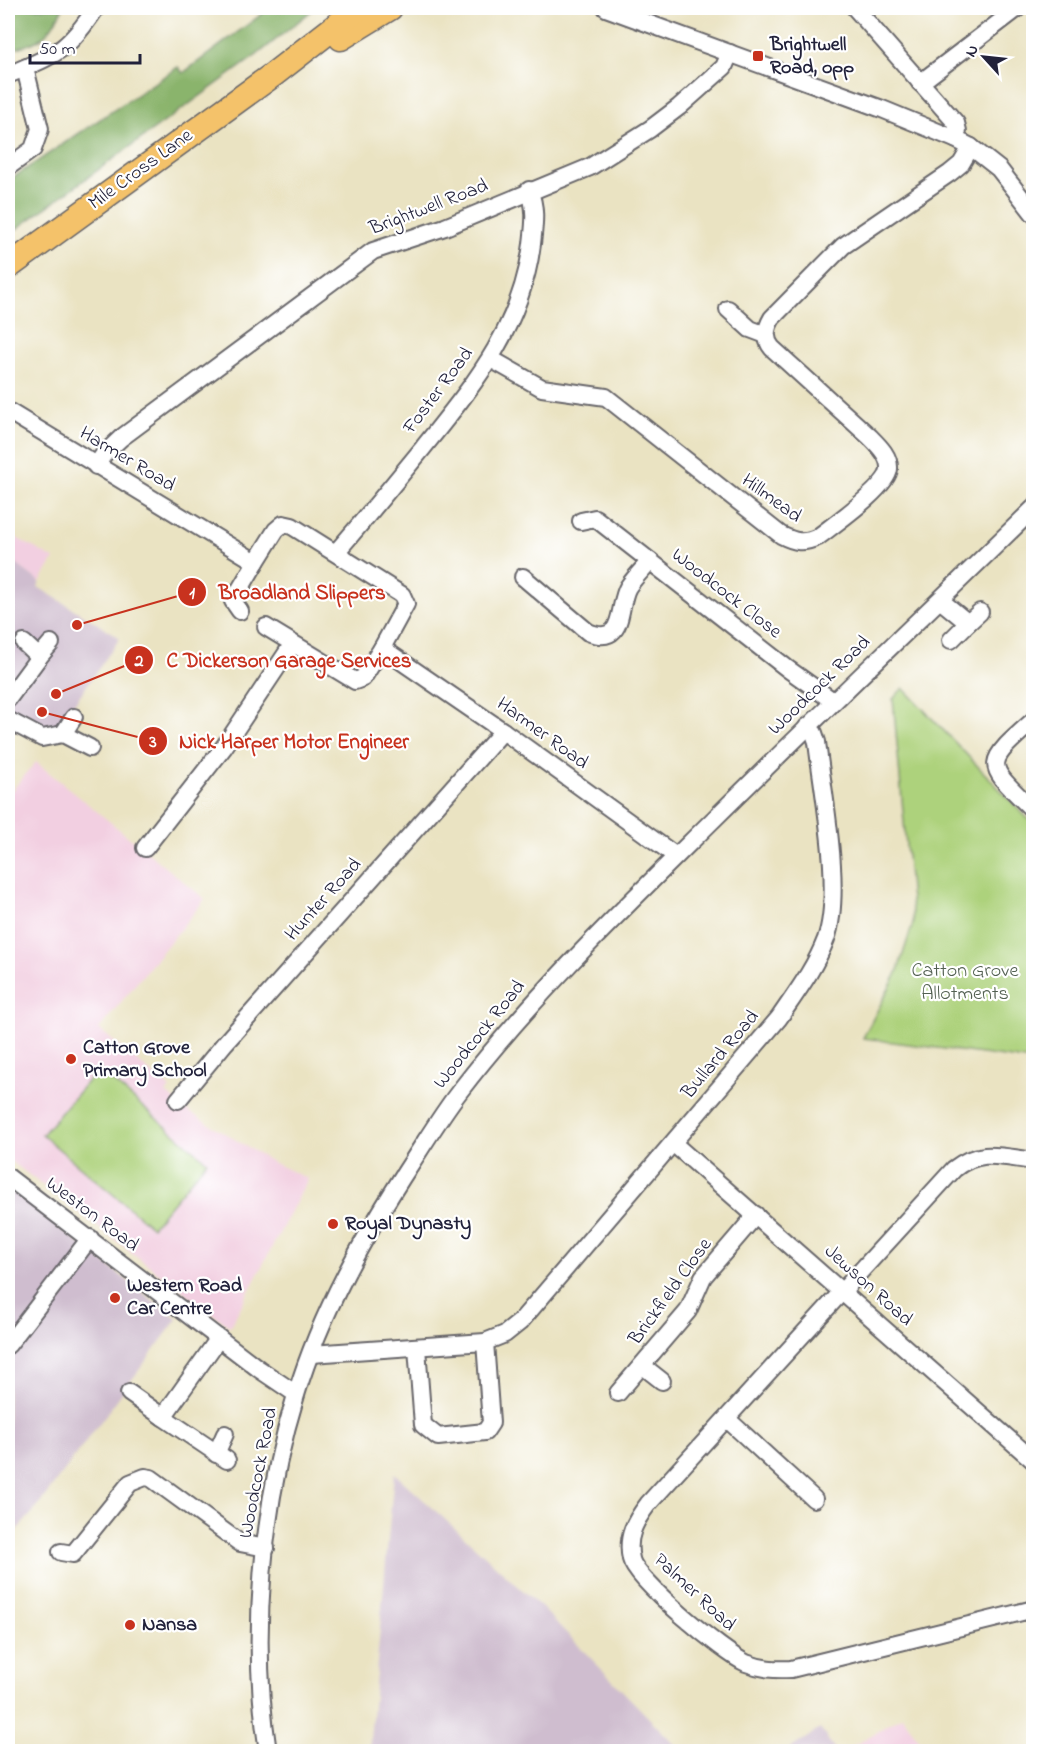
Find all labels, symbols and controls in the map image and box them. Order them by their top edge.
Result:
scale bar [30,27,140,65]
north arrow [954,27,1014,87]
place label: Brightwell Road, opp [769,31,854,83]
text: 50 m [39,37,76,63]
text: N [959,41,986,61]
marker: Brightwell Road, opp [751,49,765,63]
street label: Mile Cross Lane [83,122,199,218]
street label: Brightwell Road [365,172,493,245]
street label: Foster Road [396,341,481,441]
street label: Harmer Road [73,420,181,500]
street label: Hillmead [735,467,807,531]
street label: Woodcock Close [665,542,787,646]
callout: Broadland Slippers [177,572,398,611]
text: Broadland Slippers [217,579,386,609]
text: 1 [189,581,195,607]
street label: Woodcock Road [762,629,878,743]
callout: C Dickerson Garage Services [124,641,423,680]
text: C Dickerson Garage Services [167,647,412,679]
text: 2 [134,649,144,675]
street label: Harmer Road [490,691,594,777]
callout: Nick Harper Motor Engineer [138,722,421,761]
text: Nick Harper Motor Engineer [179,728,409,760]
text: 3 [148,730,157,756]
street label: Hunter Road [279,852,369,948]
park label: Catton Grove Allotments [912,957,1018,1009]
street label: Woodcock Road [427,974,533,1096]
street label: Bullard Road [674,1004,767,1107]
place label: Catton Grove Primary School [83,1034,207,1087]
marker: Catton Grove Primary School [64,1052,78,1066]
street label: Weston Road [39,1170,145,1260]
place label: Royal Dynasty [345,1210,471,1240]
marker: Royal Dynasty [326,1217,340,1231]
street label: Brickfield Close [622,1232,720,1352]
street label: Jewson Road [817,1238,919,1334]
place label: Western Road Car Centre [127,1272,243,1324]
marker: Western Road Car Centre [108,1291,122,1305]
street label: Woodcock Road [232,1405,286,1541]
street label: Palmer Road [646,1547,742,1639]
place label: Nansa [142,1611,197,1640]
marker: Nansa [123,1618,137,1632]

